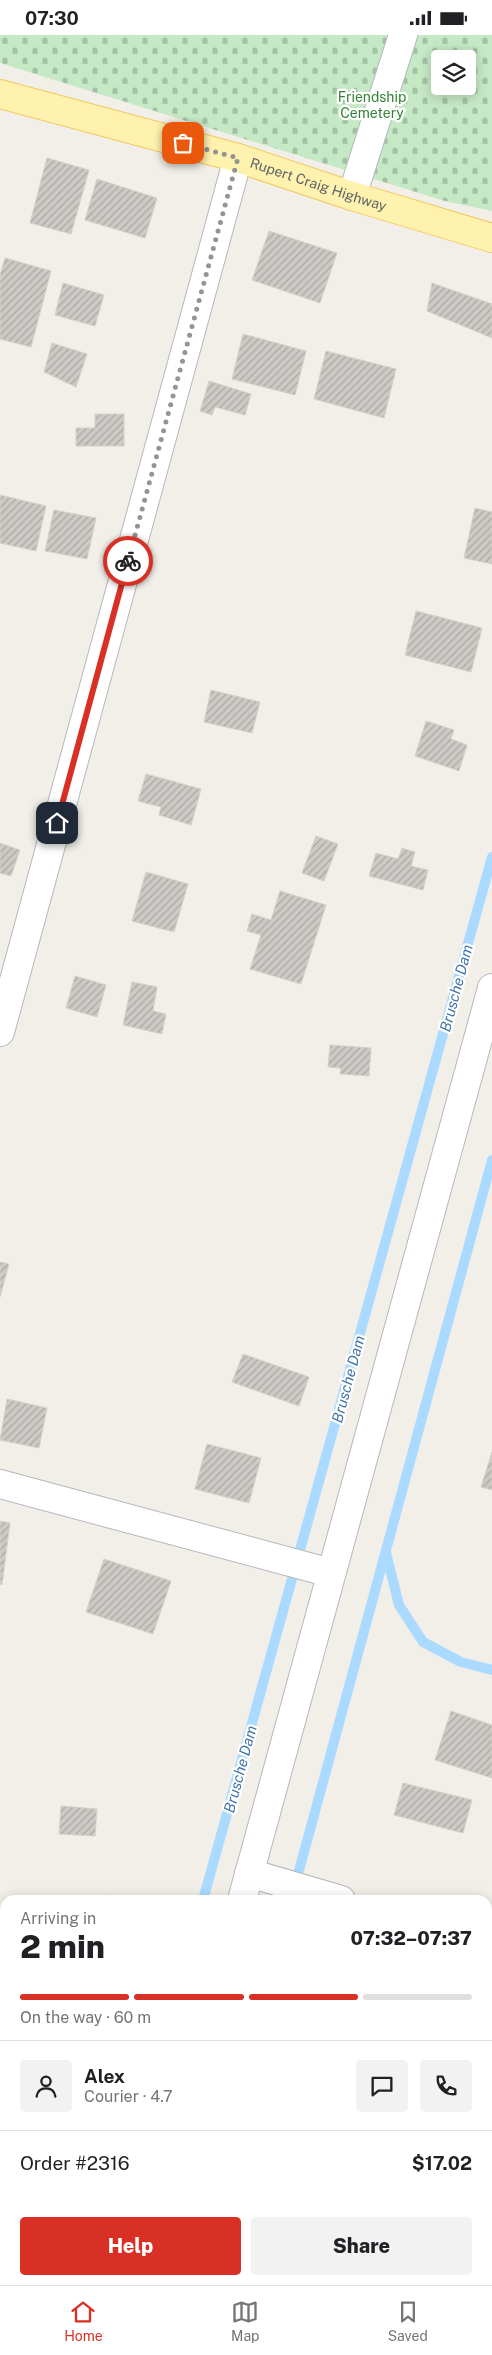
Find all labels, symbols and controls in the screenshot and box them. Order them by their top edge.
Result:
text: 07:30 [25,7,79,29]
map controls [431,50,476,95]
button: layers [431,50,476,95]
park label: Friendship Cemetery [338,89,406,121]
pin [162,122,204,164]
icon: bag [169,129,197,157]
street label: Rupert Craig Highway [248,155,389,214]
courier [103,536,153,586]
icon: bike [114,547,142,575]
pin [36,802,78,844]
icon: home [43,809,71,837]
water label: Brusche Dam [436,943,476,1033]
water label: Brusche Dam [328,1334,368,1424]
water label: Brusche Dam [220,1724,260,1814]
text: Arriving in [20,1909,96,1928]
text: 07:32–07:37 [351,1927,472,1949]
text: 2 min [20,1928,105,1965]
text: On the way · 60 m [20,2008,151,2027]
button: person [20,2060,72,2112]
button: chat [356,2060,408,2112]
button: phone [420,2060,472,2112]
text: Alex [84,2065,125,2087]
text: Courier · 4.7 [84,2087,173,2106]
text: Order #2316 [20,2152,130,2174]
text: $17.02 [412,2152,472,2174]
button: Help [20,2217,241,2275]
button: Share [251,2217,472,2275]
tab: Home [64,2298,103,2344]
tab: Map [231,2298,259,2344]
tab: Saved [388,2298,428,2344]

